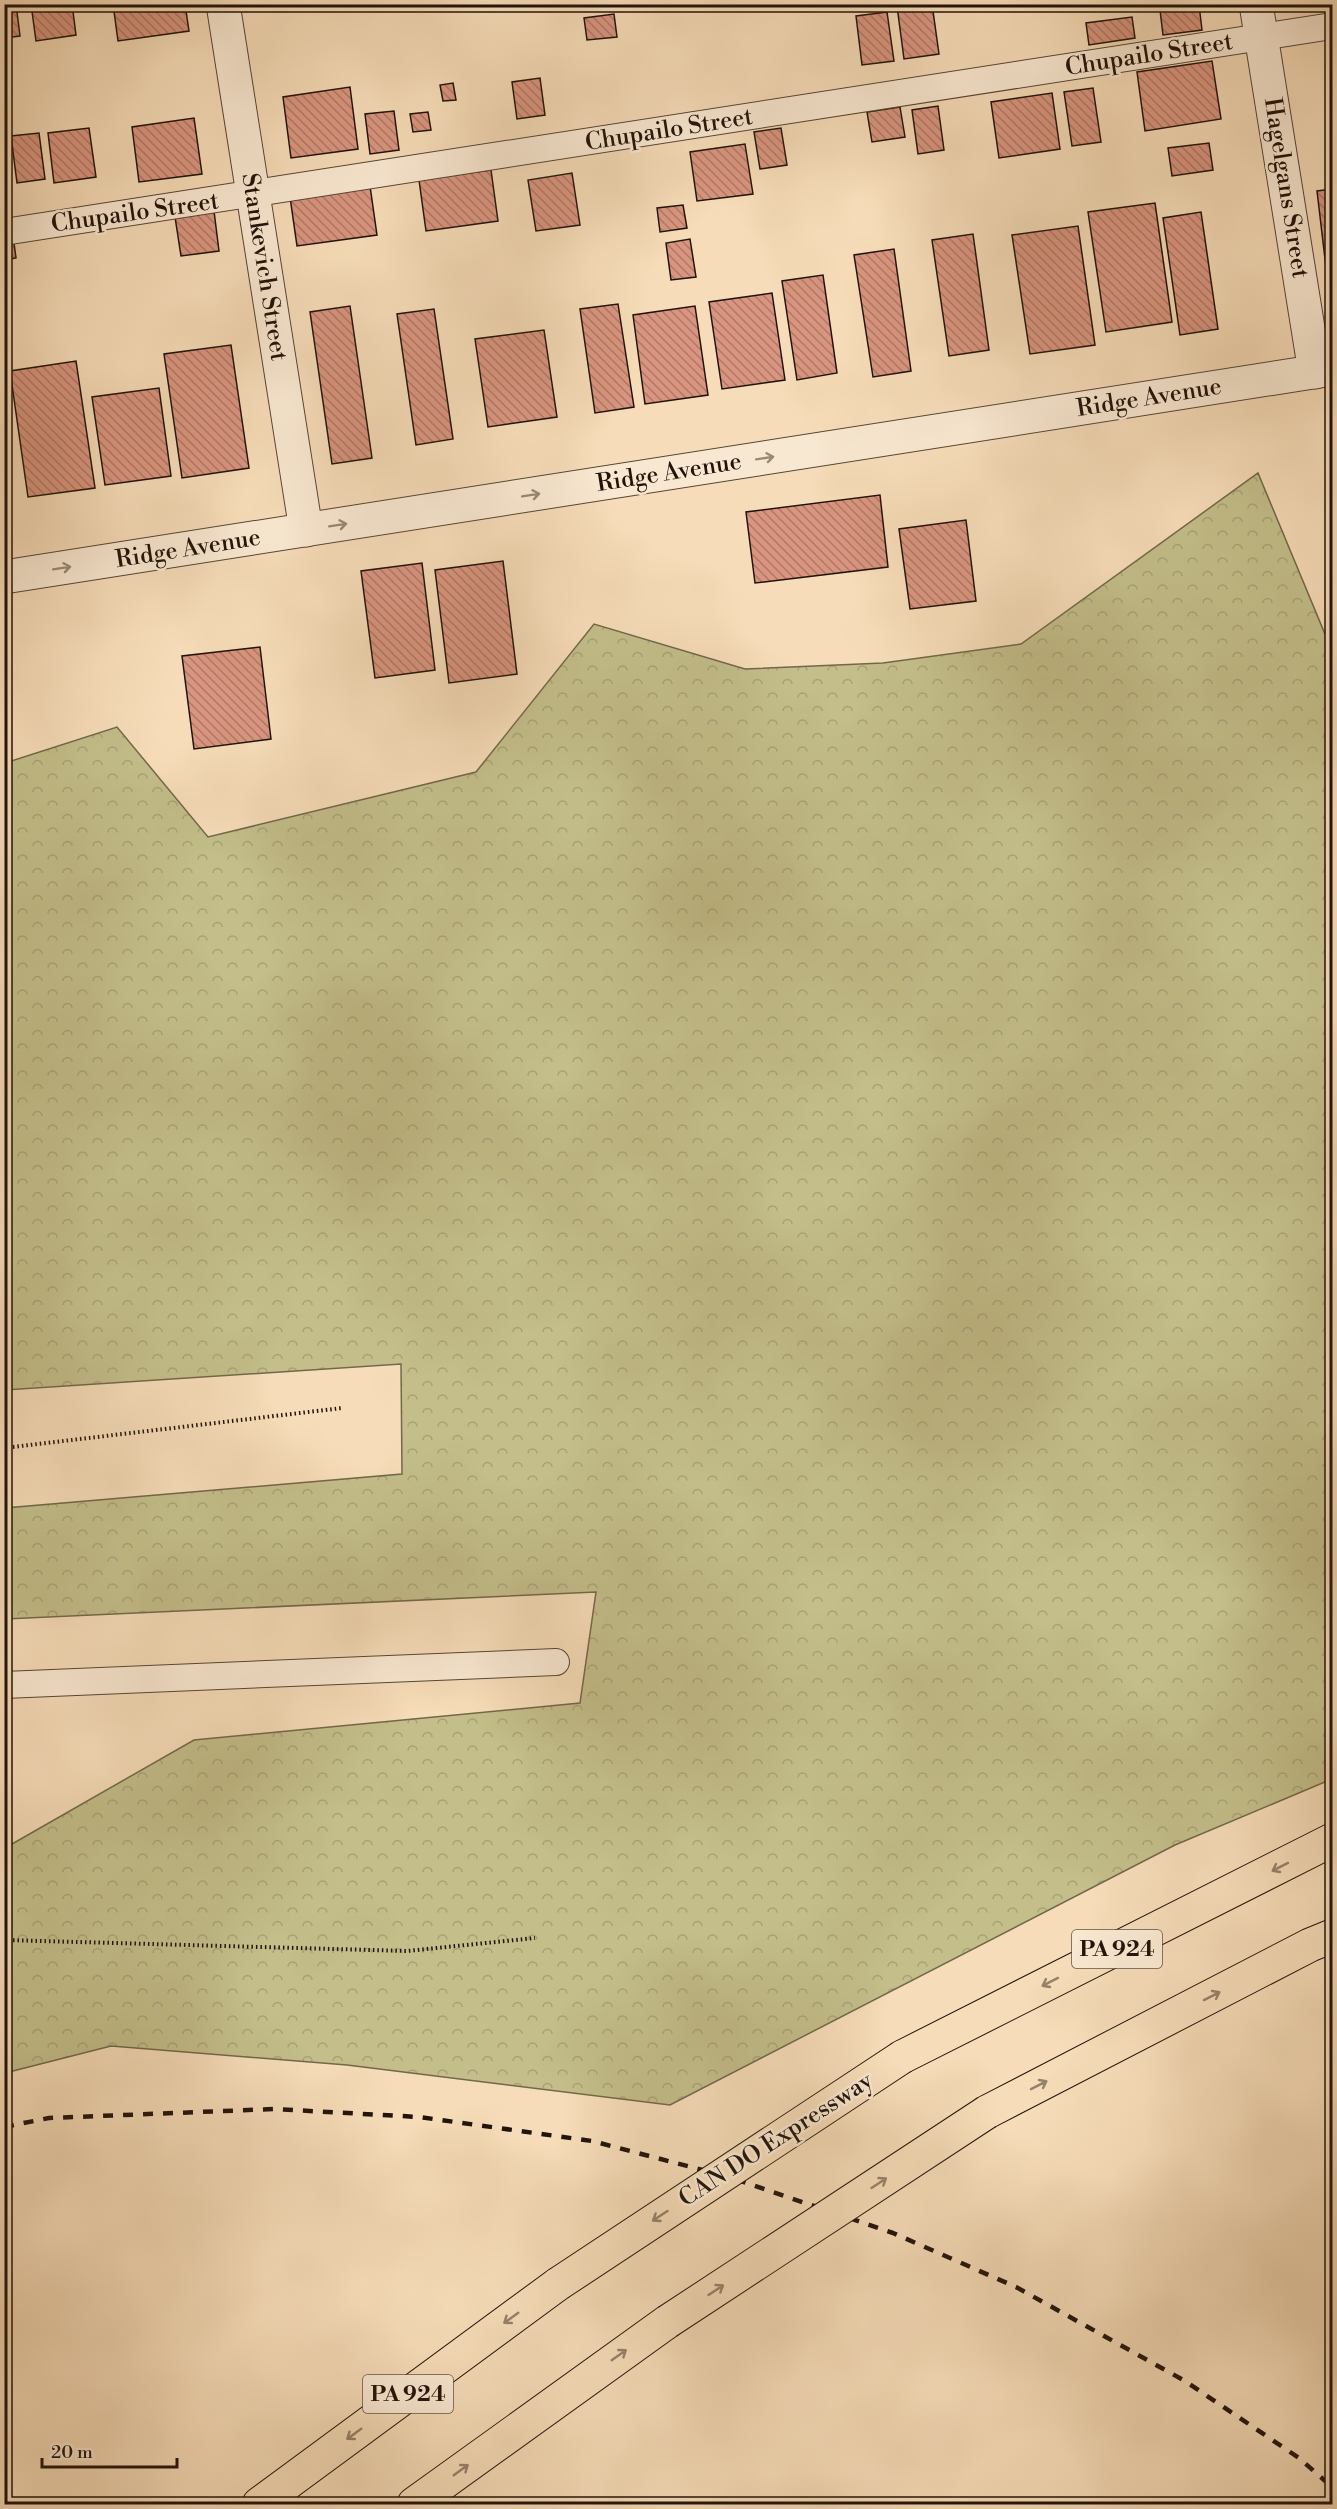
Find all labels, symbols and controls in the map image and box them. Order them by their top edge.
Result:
street label: Chupailo Street [1063,27,1235,83]
street label: Hagelgans Street [1257,96,1315,281]
street label: Chupailo Street [583,102,755,158]
street label: Stankevich Street [234,171,294,364]
street label: Chupailo Street [49,186,221,240]
street label: Ridge Avenue [1074,372,1224,424]
street label: Ridge Avenue [594,447,744,499]
one-way arrow [754,453,774,464]
one-way arrow [520,489,540,500]
one-way arrow [328,519,347,530]
street label: Ridge Avenue [113,523,263,575]
one-way arrow [52,563,72,574]
one-way arrow [1272,1861,1290,1873]
road number: PA 924 [1072,1930,1162,1968]
one-way arrow [1041,1977,1059,1989]
one-way arrow [1203,1989,1221,2001]
street label: CAN DO Expressway [673,2066,879,2214]
one-way arrow [1029,2079,1047,2090]
one-way arrow [870,2176,887,2189]
one-way arrow [652,2211,669,2223]
one-way arrow [707,2283,724,2296]
one-way arrow [503,2312,519,2325]
one-way arrow [610,2349,627,2361]
road number: PA 924 [363,2375,453,2413]
one-way arrow [346,2427,362,2440]
scale bar [42,2431,177,2469]
text: 20 m [51,2441,93,2464]
one-way arrow [453,2464,469,2476]

